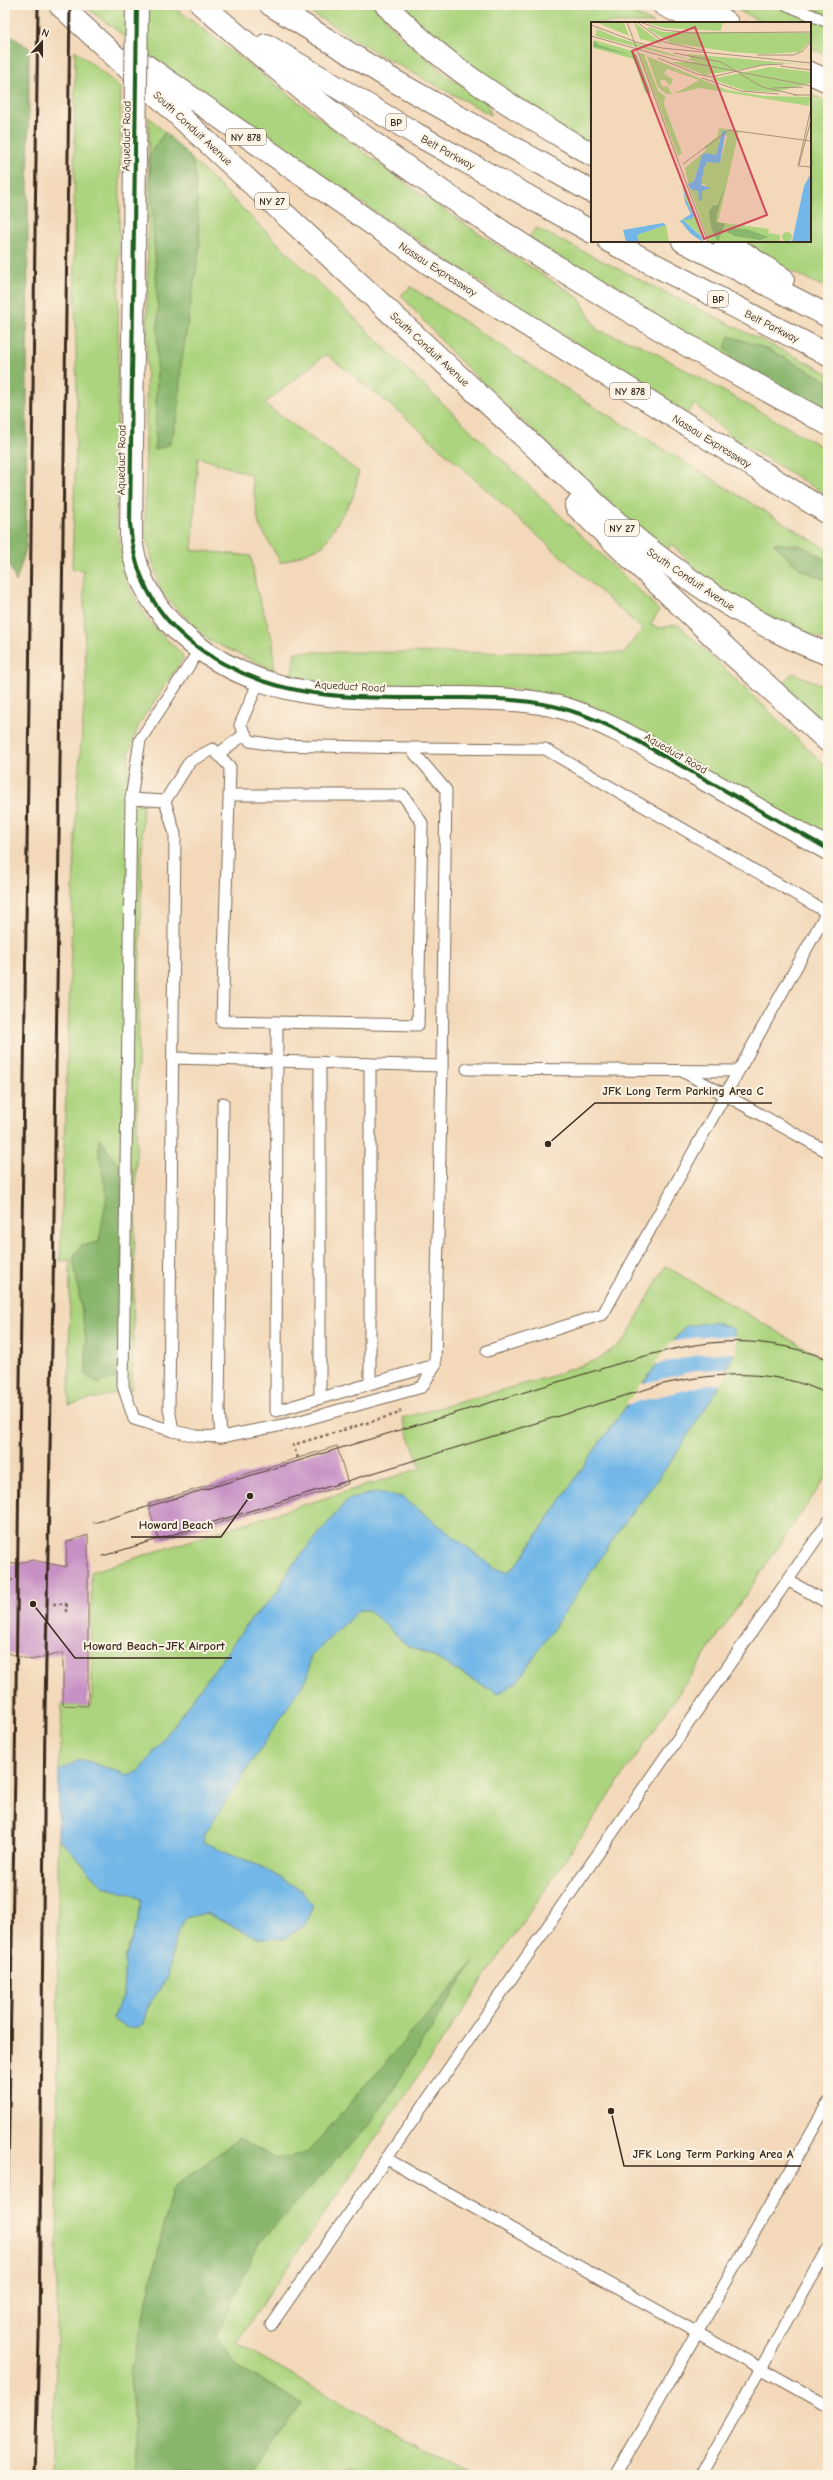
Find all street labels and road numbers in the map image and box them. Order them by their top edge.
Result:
street label: South Conduit Avenue [151,88,235,169]
street label: Aqueduct Road [119,100,134,171]
road number: BP [386,114,406,130]
road number: NY 878 [226,129,266,145]
street label: Belt Parkway [419,132,477,173]
road number: NY 27 [255,193,289,209]
street label: Nassau Expressway [396,239,479,300]
road number: BP [708,291,728,307]
street label: Belt Parkway [742,307,801,346]
street label: South Conduit Avenue [388,309,472,390]
road number: NY 878 [610,383,650,399]
street label: Nassau Expressway [670,412,754,471]
street label: Aqueduct Road [114,424,129,495]
road number: NY 27 [605,520,639,536]
street label: South Conduit Avenue [644,545,738,614]
street label: Aqueduct Road [314,678,386,695]
street label: Aqueduct Road [642,730,710,777]

